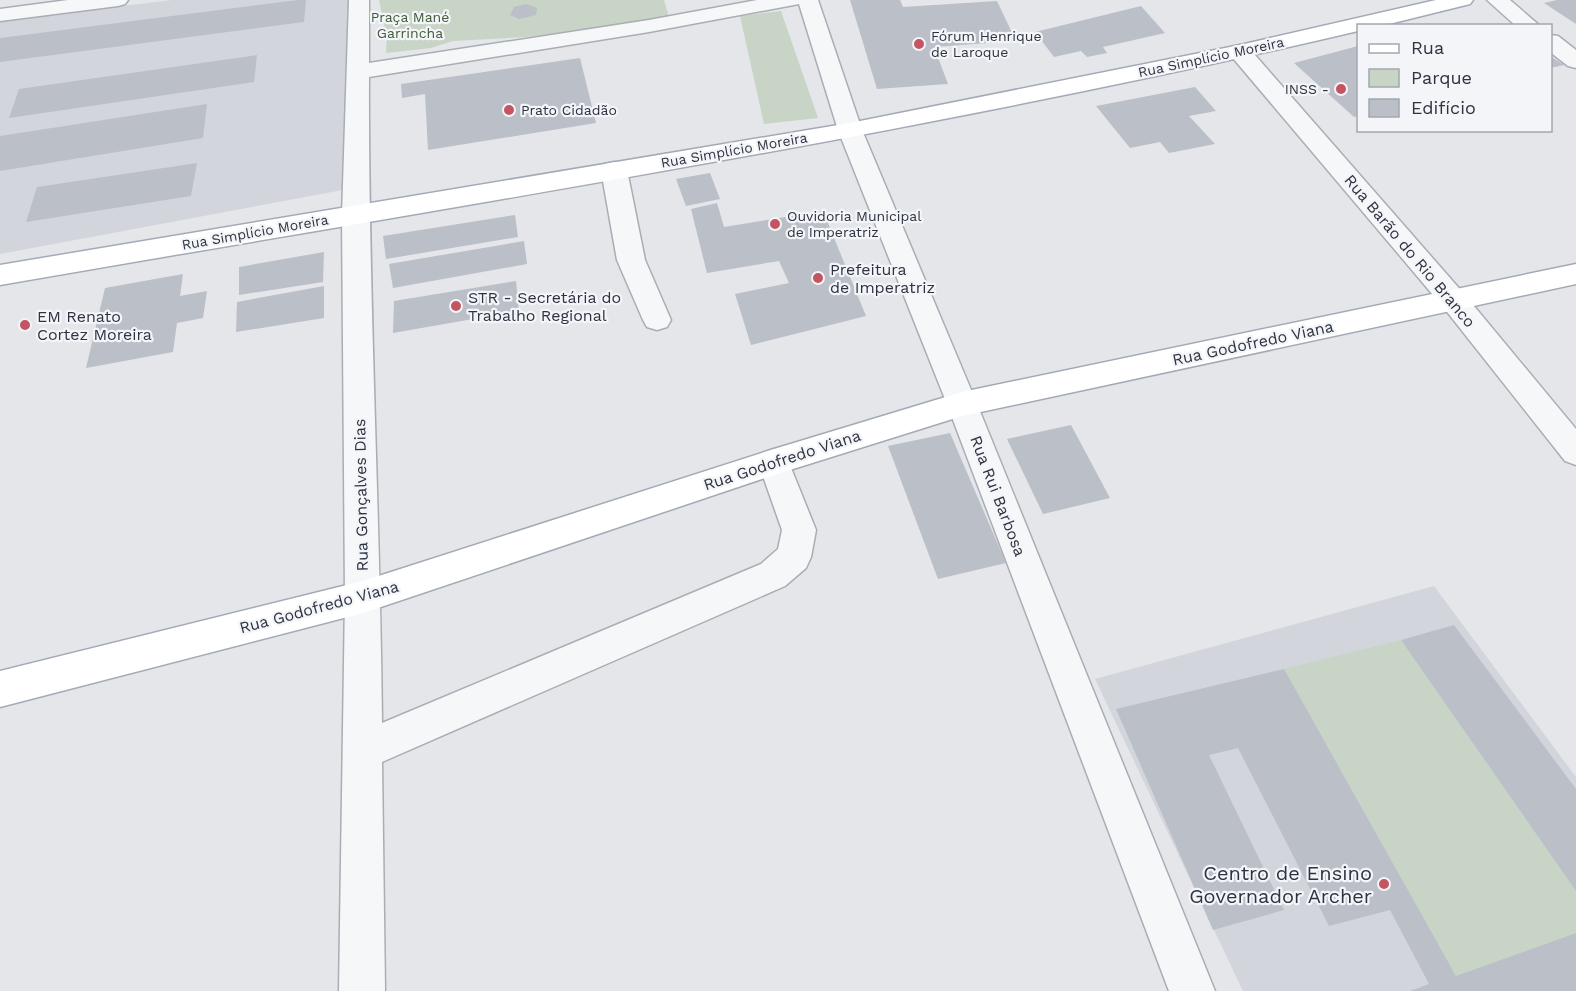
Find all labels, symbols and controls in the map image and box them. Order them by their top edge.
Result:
park label: Praça Mané Garrincha [371,9,449,41]
legend [1357,24,1552,132]
place label: Fórum Henrique de Laroque [931,28,1041,60]
street label: Rua Simplício Moreira [1137,34,1285,80]
marker: Fórum Henrique de Laroque [912,37,926,51]
text: Rua [1411,37,1444,58]
text: Parque [1411,67,1472,88]
place label: INSS - [1285,81,1329,97]
marker: INSS - [1334,82,1348,96]
text: Edifício [1411,97,1476,118]
place label: Prato Cidadão [521,102,617,118]
marker: Prato Cidadão [502,103,516,117]
street label: Rua Simplício Moreira [659,129,809,171]
street label: Rua Barão do Rio Branco [1340,171,1480,331]
place label: Ouvidoria Municipal de Imperatriz [787,208,922,240]
street label: Rua Simplício Moreira [180,211,330,253]
marker: Ouvidoria Municipal de Imperatriz [768,217,782,231]
place label: Prefeitura de Imperatriz [830,260,935,297]
marker: Prefeitura de Imperatriz [811,271,825,285]
place label: STR - Secretária do Trabalho Regional [468,288,621,325]
marker: STR - Secretária do Trabalho Regional [449,299,463,313]
place label: EM Renato Cortez Moreira [37,307,152,344]
street label: Rua Godofredo Viana [1171,317,1335,369]
marker: EM Renato Cortez Moreira [18,318,32,332]
street label: Rua Gonçalves Dias [350,418,372,572]
street label: Rua Godofredo Viana [701,426,863,494]
street label: Rua Rui Barbosa [966,433,1030,559]
street label: Rua Godofredo Viana [237,577,401,637]
place label: Centro de Ensino Governador Archer [1189,861,1372,908]
marker: Centro de Ensino Governador Archer [1377,877,1391,891]

